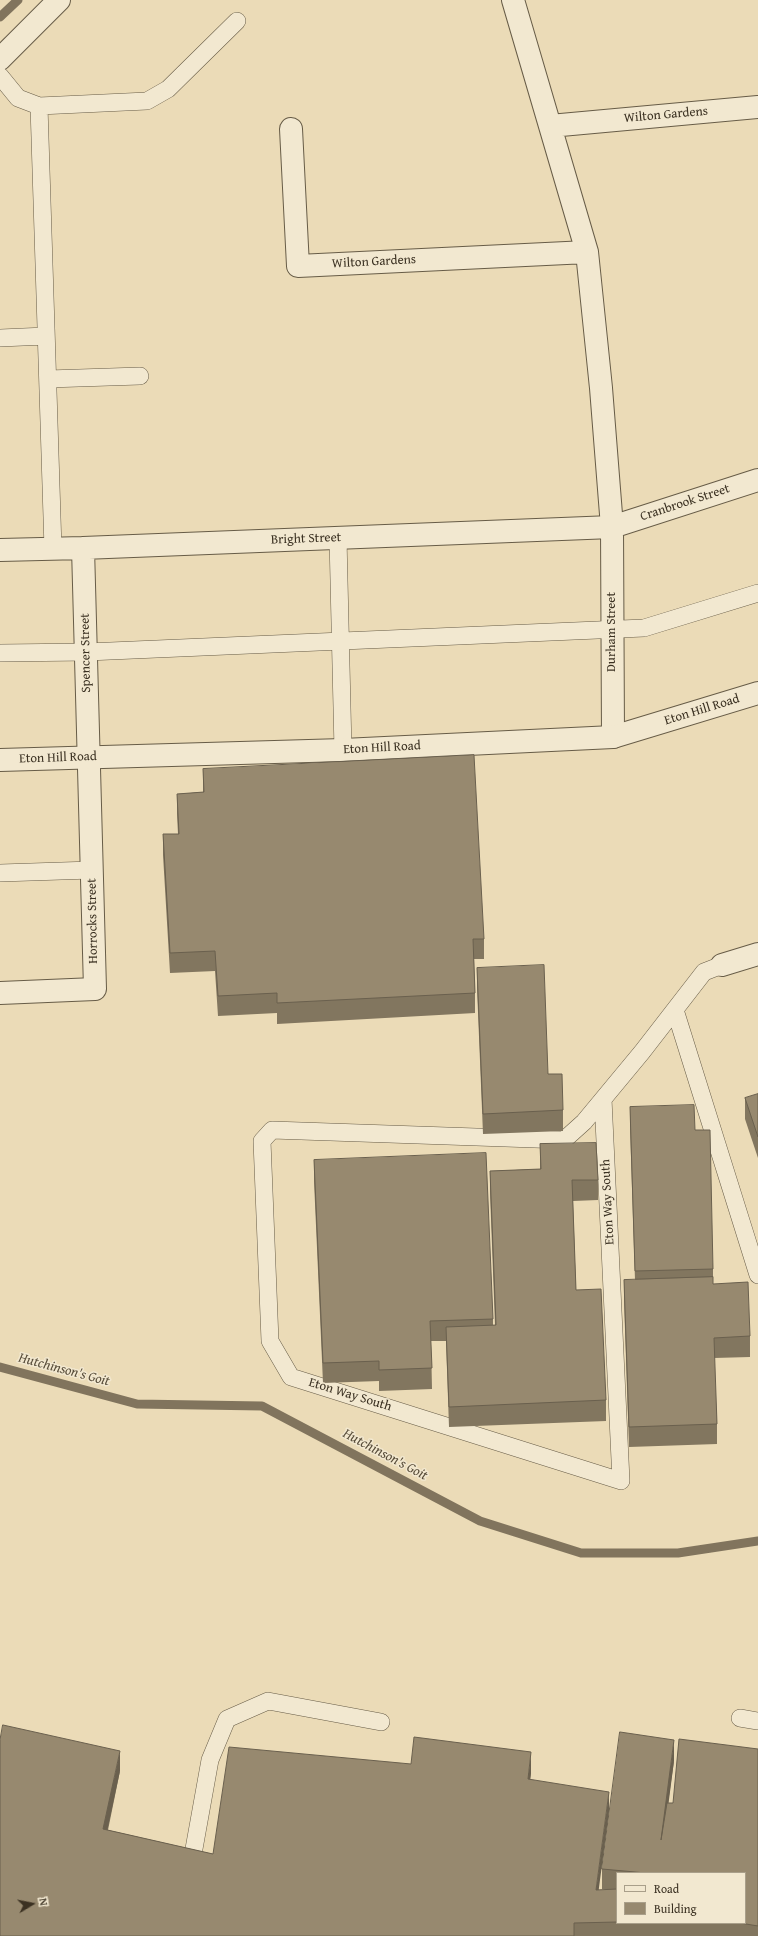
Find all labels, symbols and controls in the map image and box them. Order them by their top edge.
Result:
street label: Wilton Gardens [623,104,709,126]
street label: Wilton Gardens [332,252,416,272]
street label: Cranbrook Street [638,481,732,525]
street label: Bright Street [271,530,341,548]
street label: Durham Street [604,592,620,672]
street label: Spencer Street [78,613,94,693]
street label: Eton Hill Road [663,691,741,729]
street label: Eton Hill Road [343,738,421,758]
street label: Eton Hill Road [19,749,97,767]
street label: Horrocks Street [84,878,102,964]
street label: Eton Way South [598,1159,618,1245]
water label: Hutchinson's Goit [17,1350,111,1390]
street label: Eton Way South [307,1375,393,1415]
water label: Hutchinson's Goit [340,1426,430,1484]
legend [616,1872,746,1924]
text: Road [654,1880,679,1897]
north arrow [12,1884,52,1924]
text: N [35,1897,52,1907]
text: Building [654,1900,697,1917]

